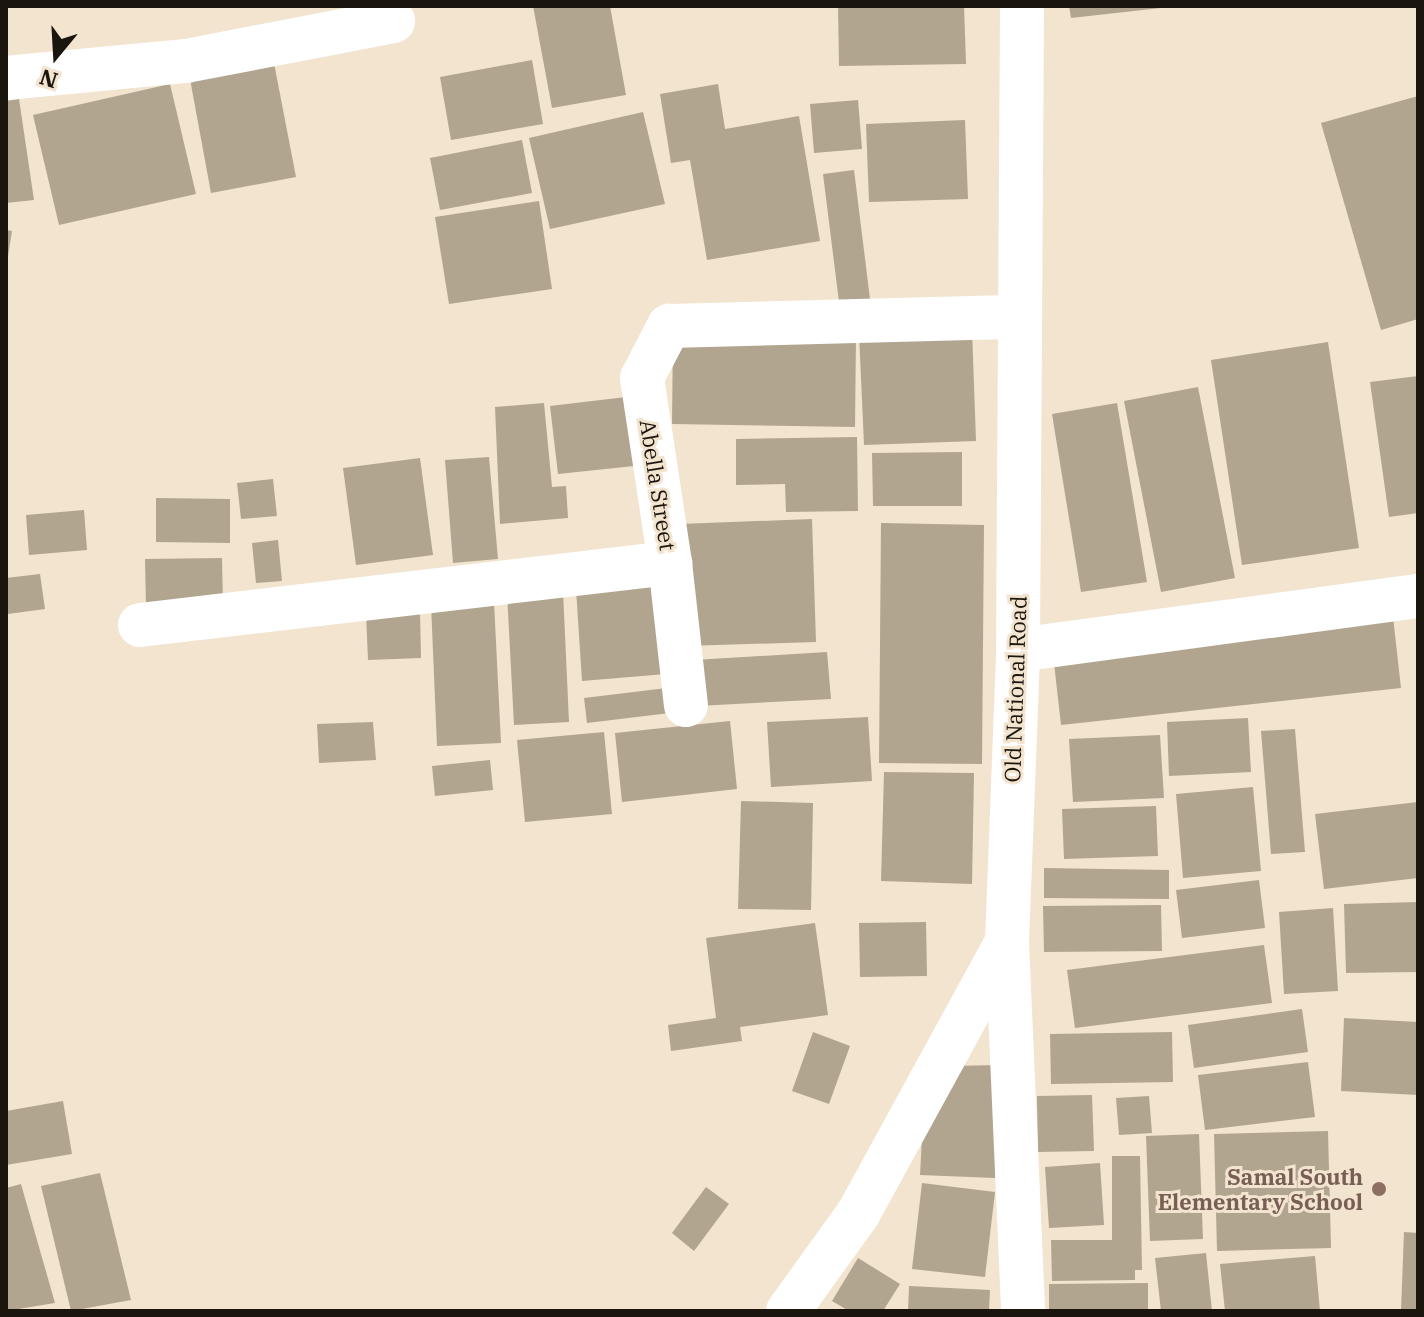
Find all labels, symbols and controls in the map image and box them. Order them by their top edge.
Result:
north arrow [16,16,96,96]
text: N [36,63,61,96]
street label: Abella Street [635,418,681,552]
street label: Old National Road [999,595,1031,783]
place label: Samal South Elementary School [1158,1163,1363,1214]
marker: Samal South Elementary School [1370,1180,1388,1198]

